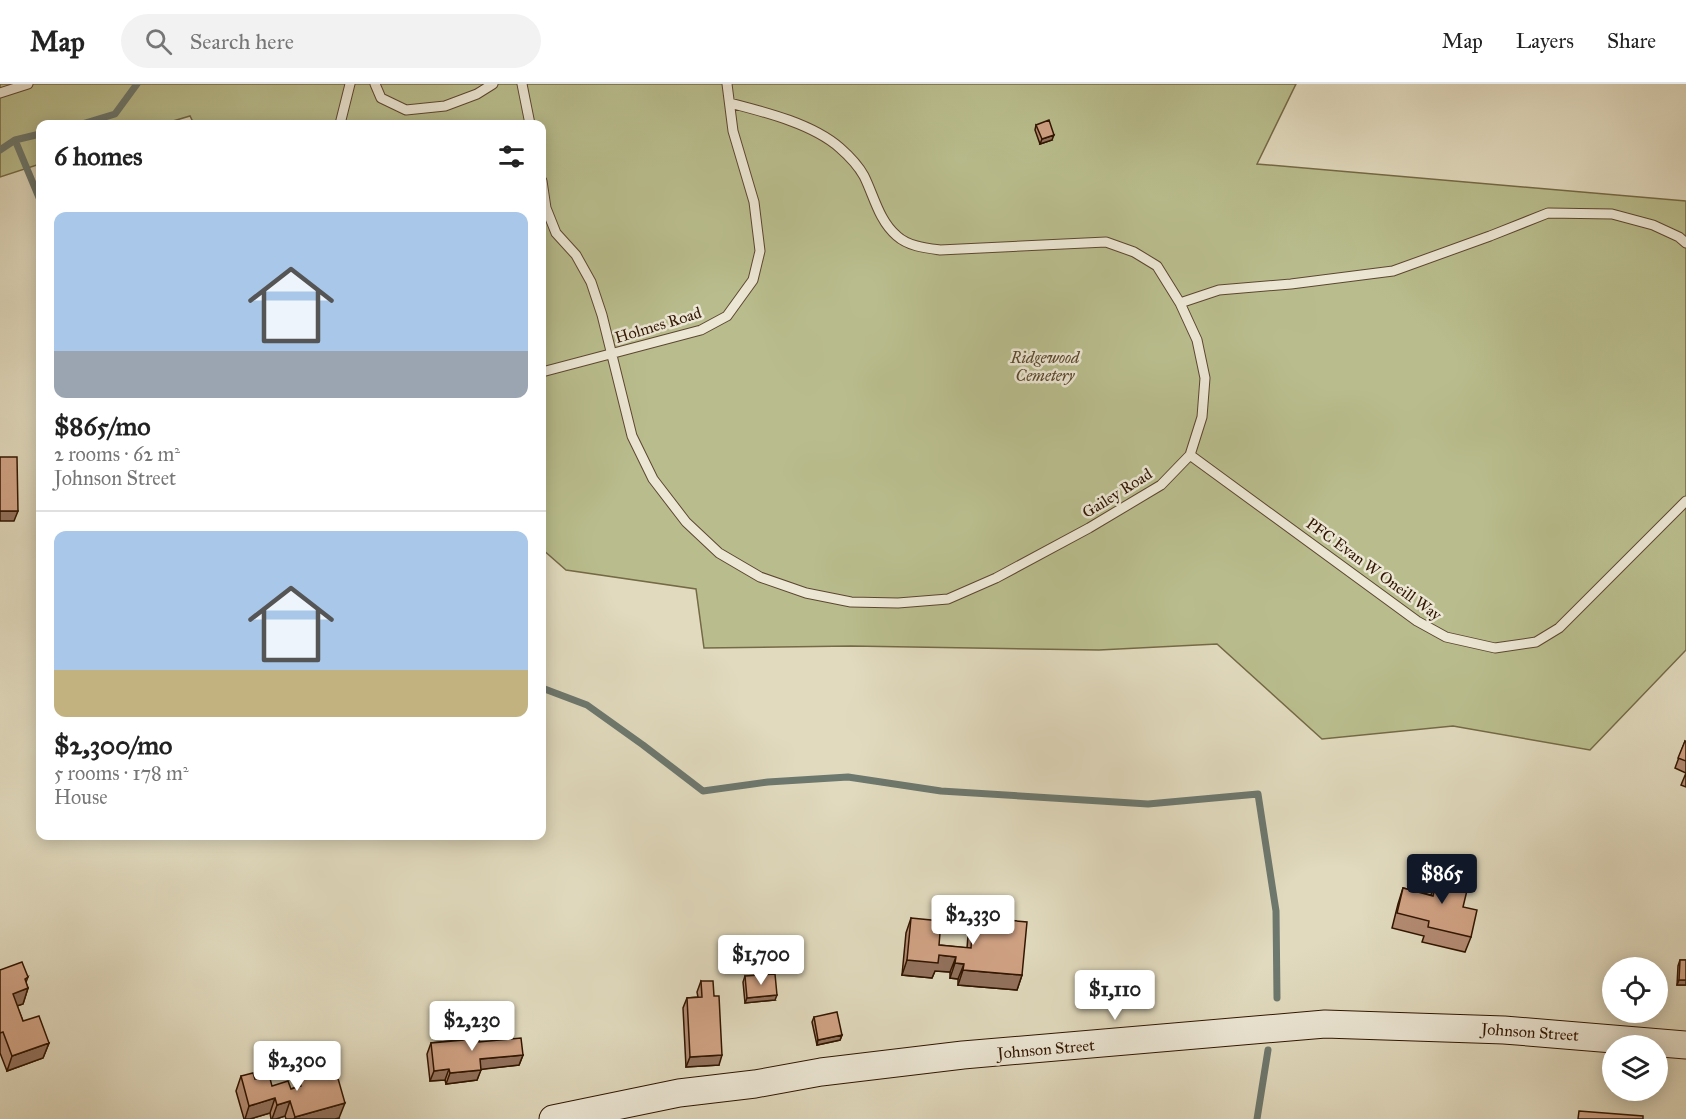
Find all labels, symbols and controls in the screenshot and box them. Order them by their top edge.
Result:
search box [121,14,541,68]
text: Map [30,24,85,59]
icon: search [142,25,175,58]
text: Search here [190,28,294,55]
text: Map [1442,28,1483,54]
text: Layers [1516,28,1574,54]
text: Share [1607,28,1656,54]
text: 6 homes [54,140,143,172]
icon: filters [495,140,528,173]
icon: home [237,251,345,359]
street label: Holmes Road [612,303,704,347]
park label: Ridgewood Cemetery [1010,348,1081,385]
text: $865/mo [54,410,151,442]
text: 2 rooms · 62 m² [54,442,180,466]
street label: Gailey Road [1079,464,1155,522]
text: Johnson Street [54,466,176,490]
street label: PFC Evan W Oneill Way [1303,513,1446,625]
icon: home [237,570,345,678]
text: $2,300/mo [54,729,172,761]
text: 5 rooms · 178 m² [54,761,189,785]
text: House [54,785,108,809]
pin: $865 [1406,854,1478,905]
text: $865 [1421,861,1463,885]
pin: $2,330 [924,895,1022,946]
text: $2,330 [945,902,1001,926]
pin: $1,700 [712,935,810,986]
text: $1,700 [732,942,790,966]
map controls [1602,957,1668,1101]
button: locate [1602,957,1668,1023]
pin: $1,110 [1066,970,1164,1021]
text: $1,110 [1089,977,1141,1001]
pin: $2,230 [423,1001,521,1052]
text: $2,230 [444,1008,500,1032]
street label: Johnson Street [1479,1019,1580,1046]
street label: Johnson Street [995,1035,1096,1064]
button: layers [1602,1035,1668,1101]
pin: $2,300 [248,1041,346,1092]
text: $2,300 [268,1048,326,1072]

